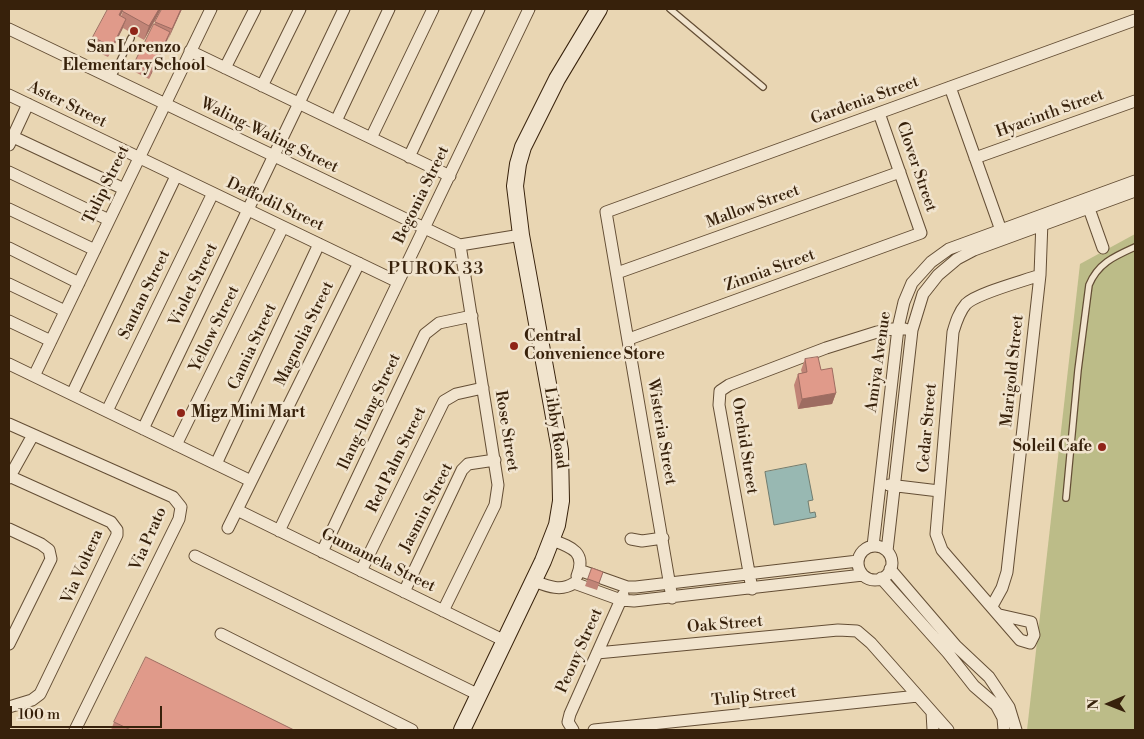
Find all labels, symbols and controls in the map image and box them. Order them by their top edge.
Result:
marker: San Lorenzo Elementary School [128,25,140,37]
place label: San Lorenzo Elementary School [62,38,206,76]
street label: Gardenia Street [808,73,922,129]
street label: Aster Street [24,78,110,132]
street label: Hyacinth Street [993,86,1107,142]
street label: Waling-Waling Street [197,94,341,178]
street label: Clover Street [892,120,940,214]
street label: Tulip Street [80,143,134,227]
street label: Begonia Street [390,143,454,247]
street label: Daffodil Street [223,174,327,236]
street label: Mallow Street [704,181,802,233]
street label: Violet Street [166,240,222,330]
street label: Zinnia Street [722,246,818,296]
street label: Santan Street [115,247,175,343]
district label: PUROK 33 [387,259,485,281]
street label: Magnolia Street [271,279,339,389]
street label: Yellow Street [186,283,244,375]
street label: Camia Street [225,301,281,393]
street label: Amiya Avenue [862,310,896,414]
street label: Marigold Street [998,314,1028,428]
place label: Central Convenience Store [524,327,665,365]
marker: Central Convenience Store [508,340,520,352]
street label: Ilang-Ilang Street [335,351,405,473]
street label: Wisteria Street [642,377,680,487]
street label: Cedar Street [915,382,941,474]
street label: Libby Road [539,386,571,470]
street label: Rose Street [490,389,522,473]
street label: Orchid Street [727,396,761,496]
place label: Migz Mini Mart [191,403,305,423]
street label: Red Palm Street [363,404,431,516]
marker: Migz Mini Mart [175,407,187,419]
place label: Soleil Cafe [1013,437,1092,457]
marker: Soleil Cafe [1096,441,1108,453]
street label: Jasmin Street [396,460,458,556]
street label: Via Prato [126,504,172,574]
street label: Gumamela Street [318,525,438,597]
street label: Via Voltera [58,527,108,607]
street label: Peony Street [553,606,607,696]
street label: Oak Street [686,612,764,638]
north arrow [1084,679,1134,729]
street label: Tulip Street [711,683,797,711]
scale bar [12,696,165,728]
text: N [1085,699,1103,710]
text: 100 m [18,705,60,724]

